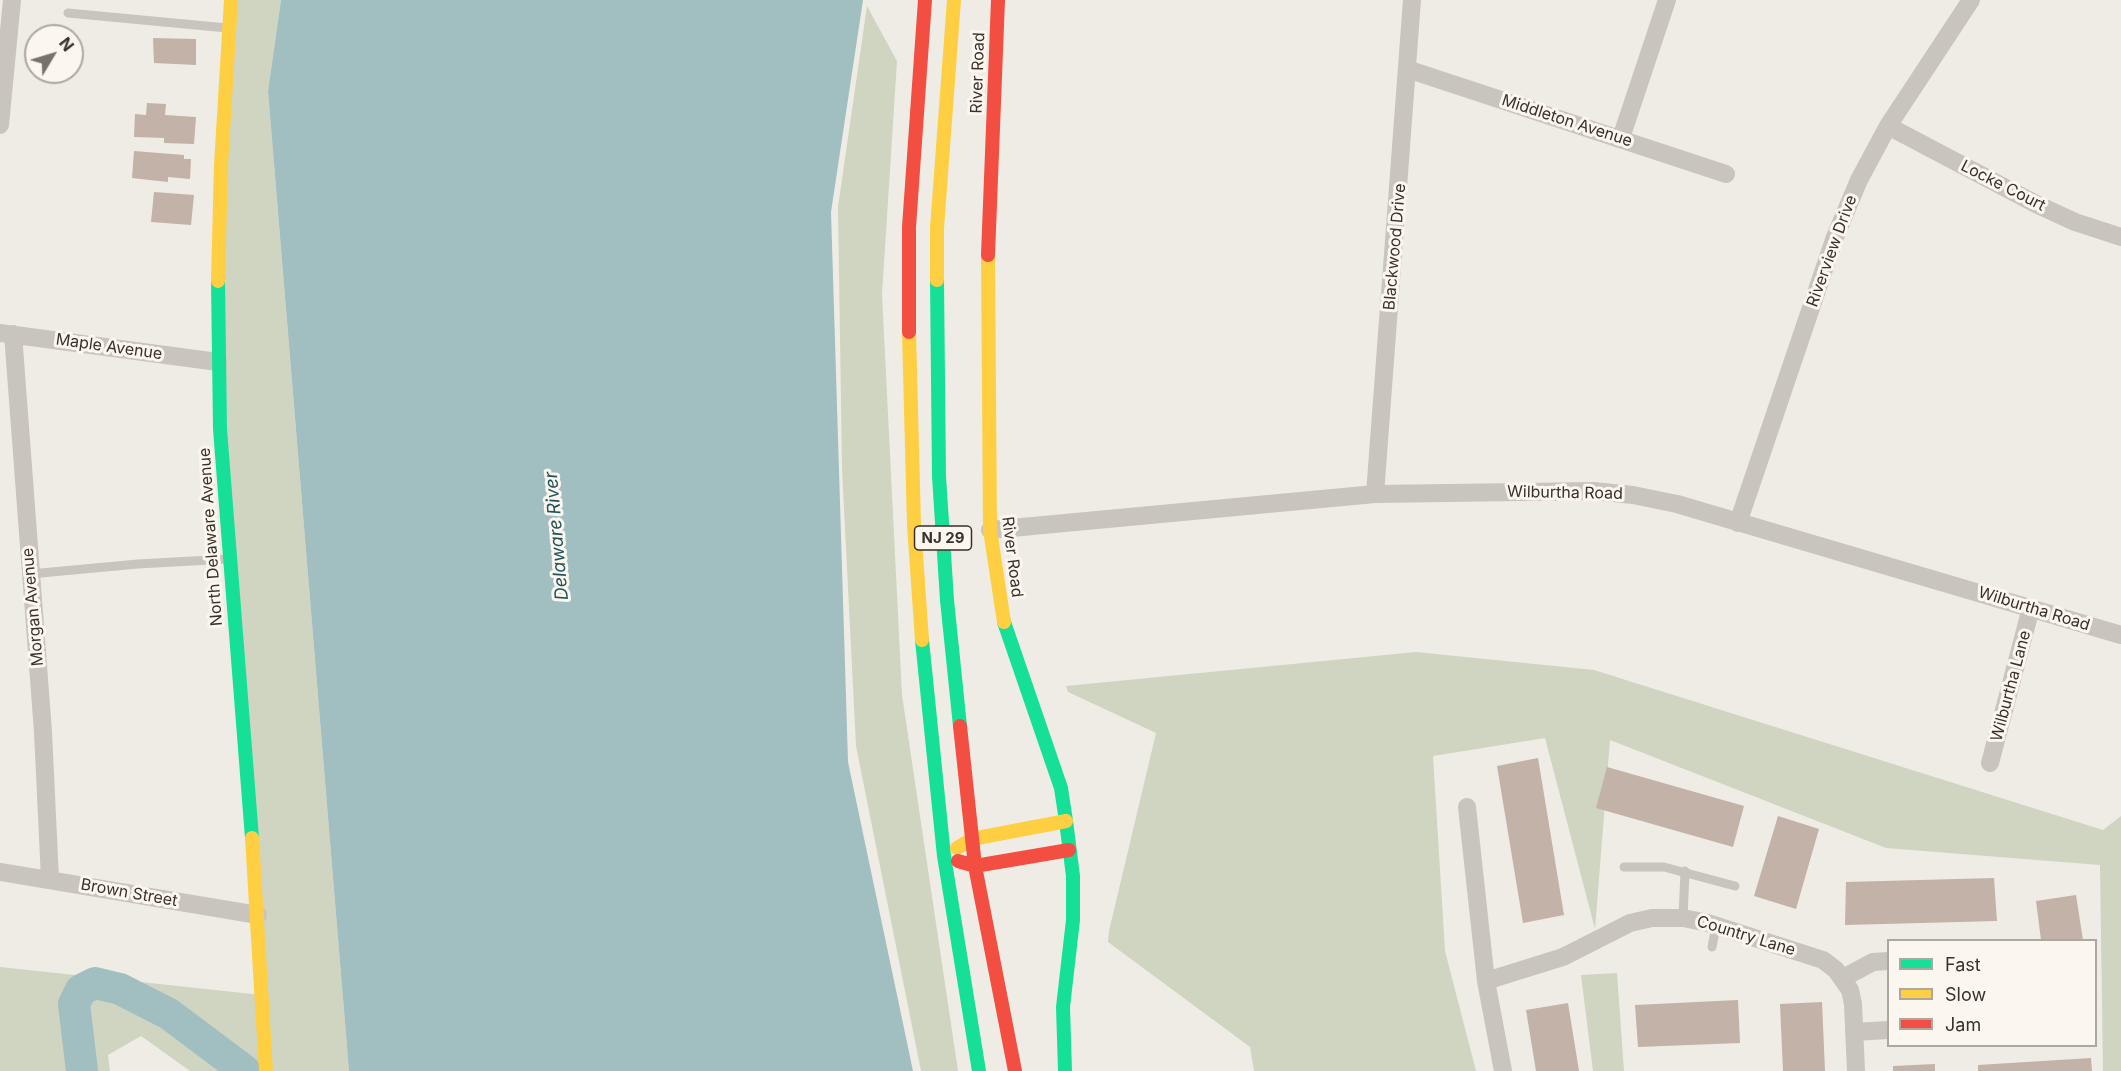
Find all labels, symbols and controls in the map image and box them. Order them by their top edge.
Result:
north arrow [24,24,84,84]
street label: River Road [967,32,989,114]
text: N [55,33,78,55]
street label: Middleton Avenue [1499,91,1635,151]
street label: Locke Court [1958,156,2048,216]
street label: Blackwood Drive [1380,183,1410,311]
street label: Riverview Drive [1803,192,1861,310]
street label: Maple Avenue [55,330,163,364]
street label: North Delaware Avenue [195,447,227,627]
water label: Delaware River [541,471,573,601]
street label: Wilburtha Road [1507,482,1623,504]
street label: River Road [998,515,1026,599]
road number: NJ 29 [914,526,972,550]
street label: Morgan Avenue [18,547,48,667]
street label: Wilburtha Road [1976,583,2092,635]
street label: Wilburtha Lane [1987,628,2035,744]
street label: Brown Street [79,875,179,911]
street label: Country Lane [1694,912,1798,960]
legend [1887,939,2097,1047]
text: Fast [1945,954,1981,975]
text: Slow [1945,984,1986,1005]
text: Jam [1945,1014,1981,1035]

